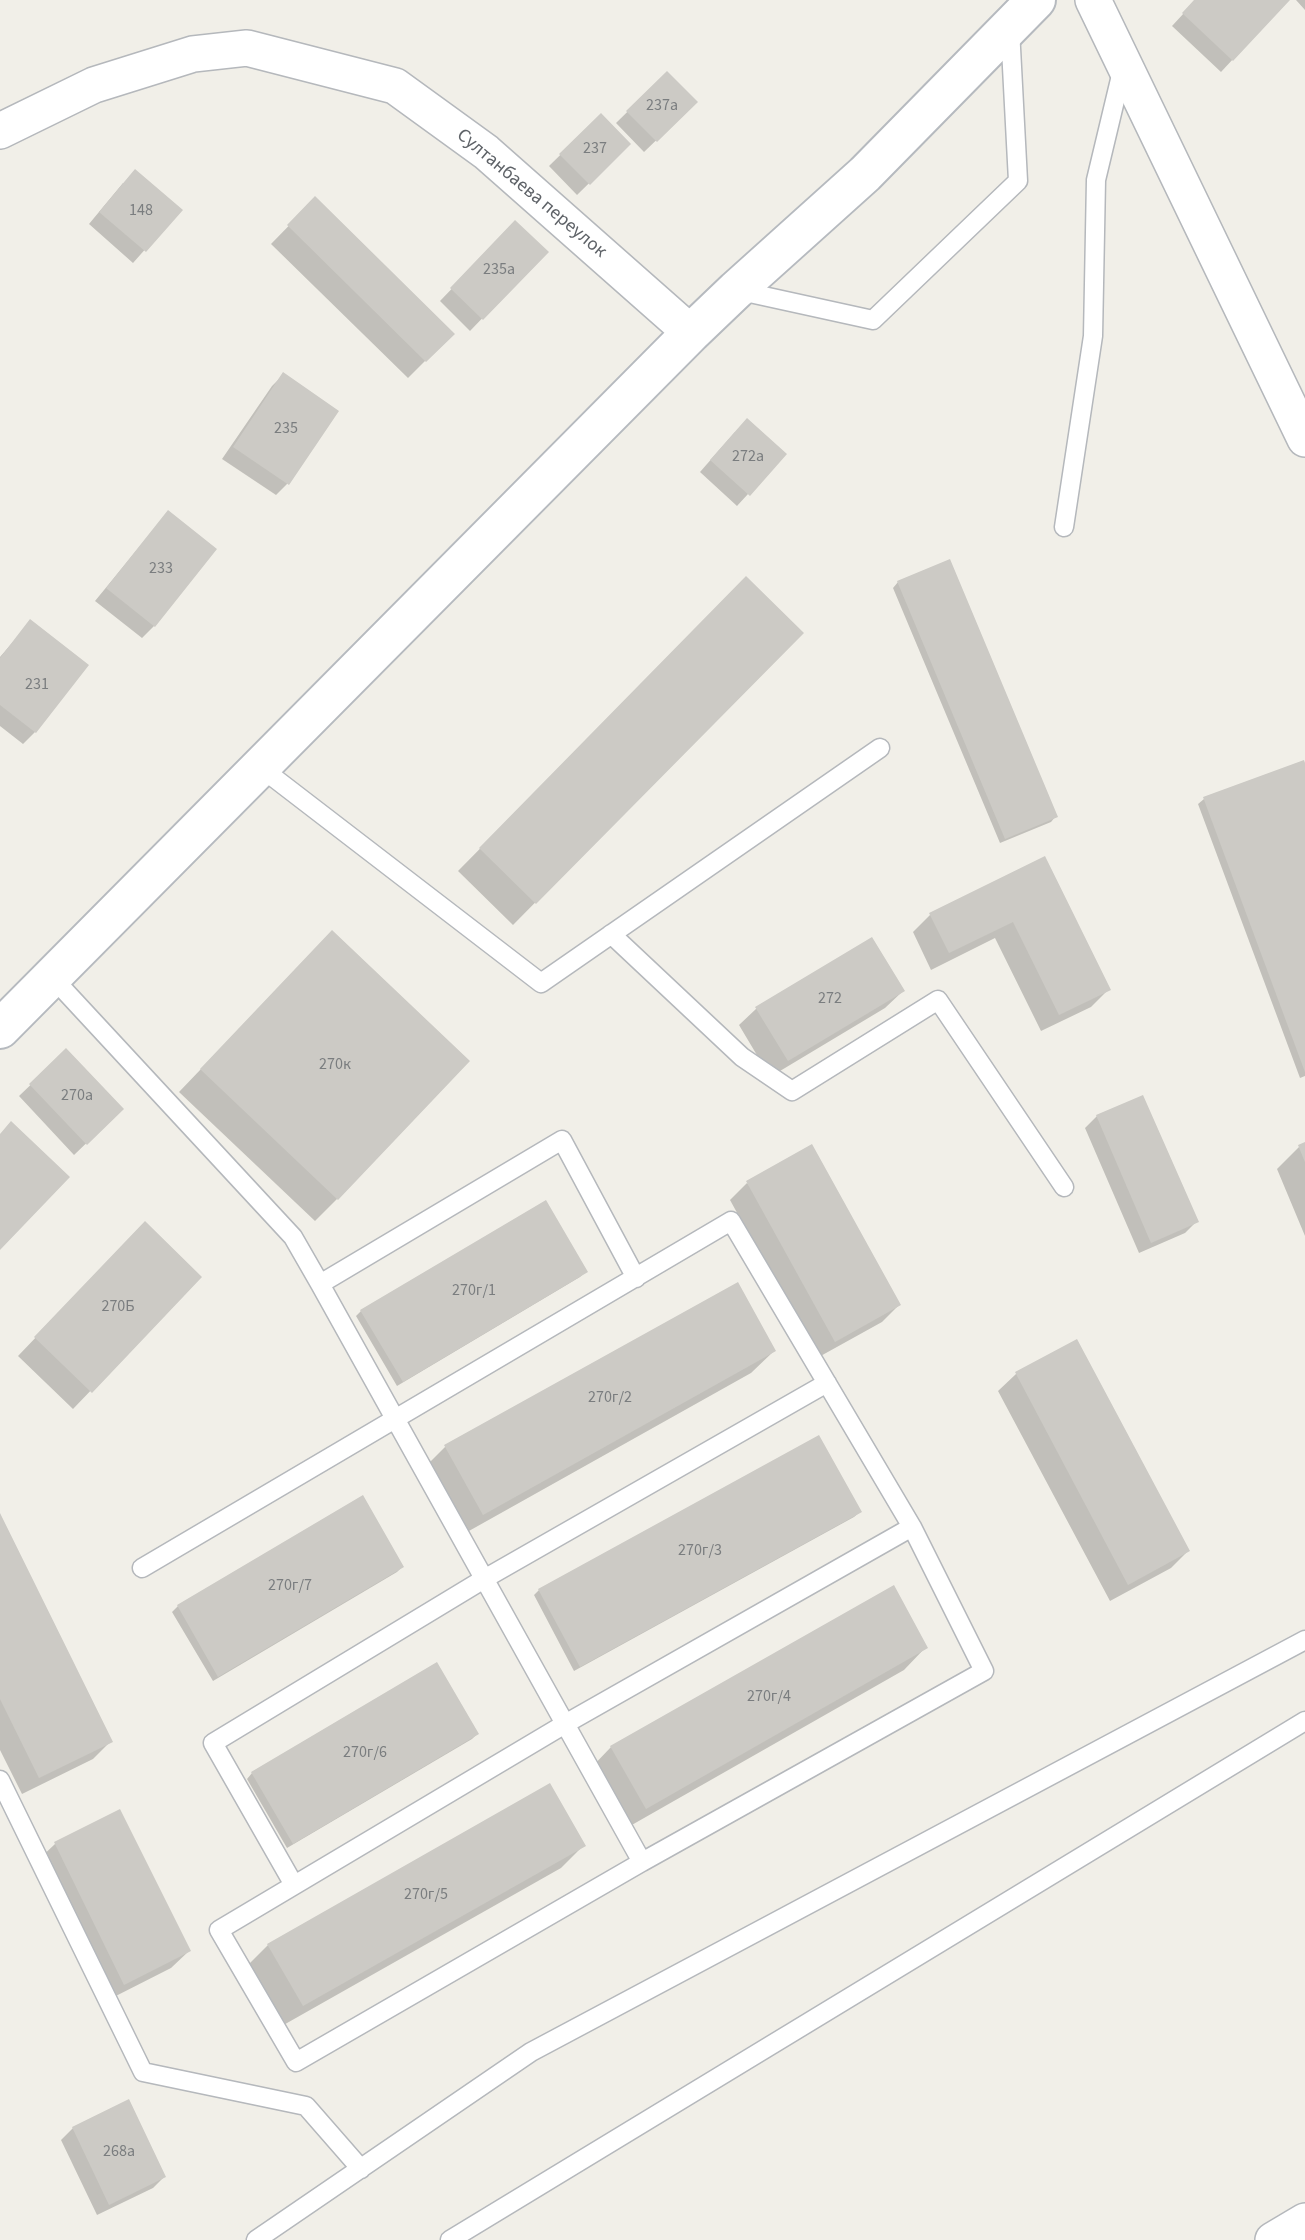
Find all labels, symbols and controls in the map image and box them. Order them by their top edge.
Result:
house number: 237а [646,96,678,116]
street label: Султанбаева переулок [451,125,611,263]
house number: 237 [583,139,607,159]
house number: 148 [129,201,153,221]
house number: 235а [483,260,515,280]
house number: 235 [274,419,298,439]
house number: 272а [732,447,764,467]
house number: 233 [149,559,173,579]
house number: 231 [25,675,49,695]
house number: 272 [818,989,842,1009]
house number: 270к [319,1055,351,1075]
house number: 270а [61,1086,93,1106]
house number: 270г/1 [452,1281,496,1301]
house number: 270Б [101,1297,135,1317]
house number: 270г/2 [588,1388,632,1408]
house number: 270г/3 [678,1541,722,1561]
house number: 270г/7 [268,1576,312,1596]
house number: 270г/4 [747,1687,791,1707]
house number: 270г/6 [343,1743,387,1763]
house number: 270г/5 [404,1885,448,1905]
house number: 268а [103,2142,135,2162]

